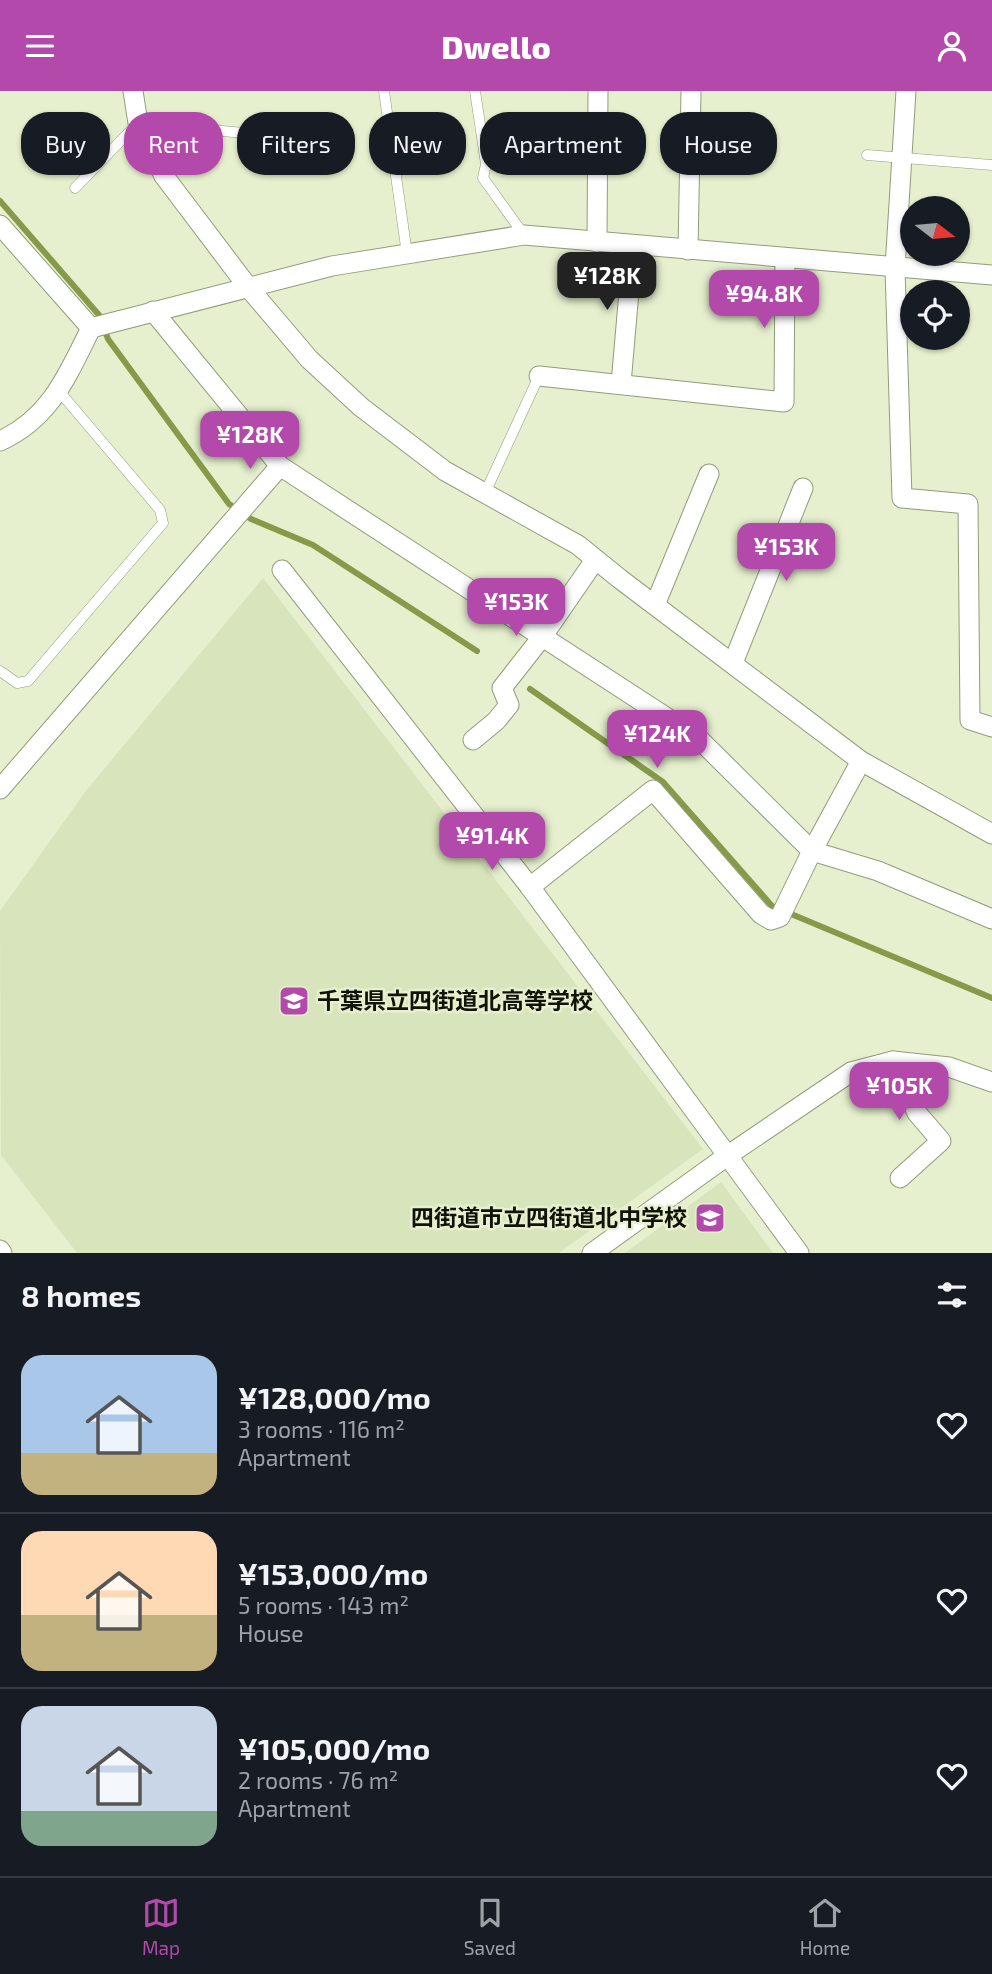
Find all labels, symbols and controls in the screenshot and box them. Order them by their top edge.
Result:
icon: menu [21,27,59,65]
text: Dwello [441,27,551,65]
icon: person [933,27,971,65]
chip: Buy [21,112,110,175]
chip: Rent [124,112,223,175]
chip: Filters [237,112,355,175]
chip: New [369,112,466,175]
chip: Apartment [480,112,646,175]
chip: House [660,112,777,175]
north arrow [900,196,970,266]
map controls [900,196,970,350]
pin: ¥128K [558,253,656,312]
text: ¥128K [573,261,641,289]
pin: ¥94.8K [707,271,821,330]
text: ¥94.8K [725,279,803,307]
button: locate [900,280,970,350]
pin: ¥128K [201,411,299,471]
text: ¥128K [216,420,284,448]
pin: ¥153K [737,524,835,583]
text: ¥153K [753,532,819,560]
pin: ¥153K [467,579,565,638]
text: ¥153K [483,587,549,615]
pin: ¥124K [608,711,706,770]
text: ¥124K [623,719,691,747]
pin: ¥91.4K [435,813,549,872]
text: ¥91.4K [455,821,529,849]
school or university icon: 千葉県立四街道北高等学校 [277,984,311,1018]
place label: 千葉県立四街道北高等学校 [317,986,593,1014]
pin: ¥105K [850,1063,948,1122]
text: ¥105K [866,1071,933,1099]
school or university icon: 四街道市立四街道北中学校 [693,1201,727,1235]
place label: 四街道市立四街道北中学校 [411,1203,687,1231]
icon: filters [933,1276,971,1314]
text: 8 homes [21,1277,141,1313]
text: ¥128,000/mo [238,1379,431,1415]
icon: home [77,1383,161,1467]
icon: heart [933,1406,971,1444]
text: 3 rooms · 116 m² [238,1415,405,1443]
text: Apartment [238,1443,351,1471]
text: ¥153,000/mo [238,1555,428,1591]
icon: home [77,1559,161,1643]
icon: heart [933,1582,971,1620]
text: 5 rooms · 143 m² [238,1591,409,1619]
text: House [238,1619,304,1647]
text: ¥105,000/mo [238,1730,430,1766]
icon: home [77,1734,161,1818]
icon: heart [933,1757,971,1795]
text: 2 rooms · 76 m² [238,1766,398,1794]
text: Apartment [238,1794,351,1822]
tab: Map [142,1894,180,1959]
tab: Saved [464,1894,516,1959]
tab: Home [800,1894,850,1959]

